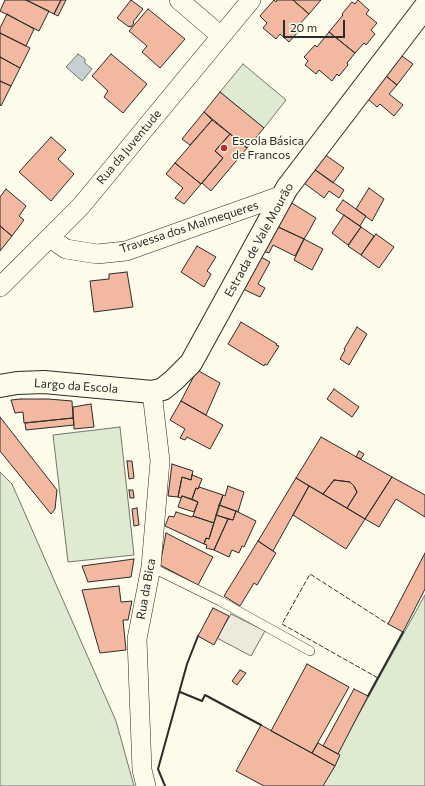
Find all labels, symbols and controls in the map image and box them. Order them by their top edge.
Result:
scale bar [285,12,347,38]
text: 20 m [290,20,317,34]
street label: Rua da Juventude [94,107,164,187]
place label: Escola Básica de Francos [232,134,304,162]
marker: Escola Básica de Francos [219,143,229,153]
street label: Estrada de Vale Mourão [222,180,296,300]
street label: Travessa dos Malmequeres [118,198,260,256]
street label: Largo da Escola [33,376,119,396]
street label: Rua da Bica [134,557,158,621]

